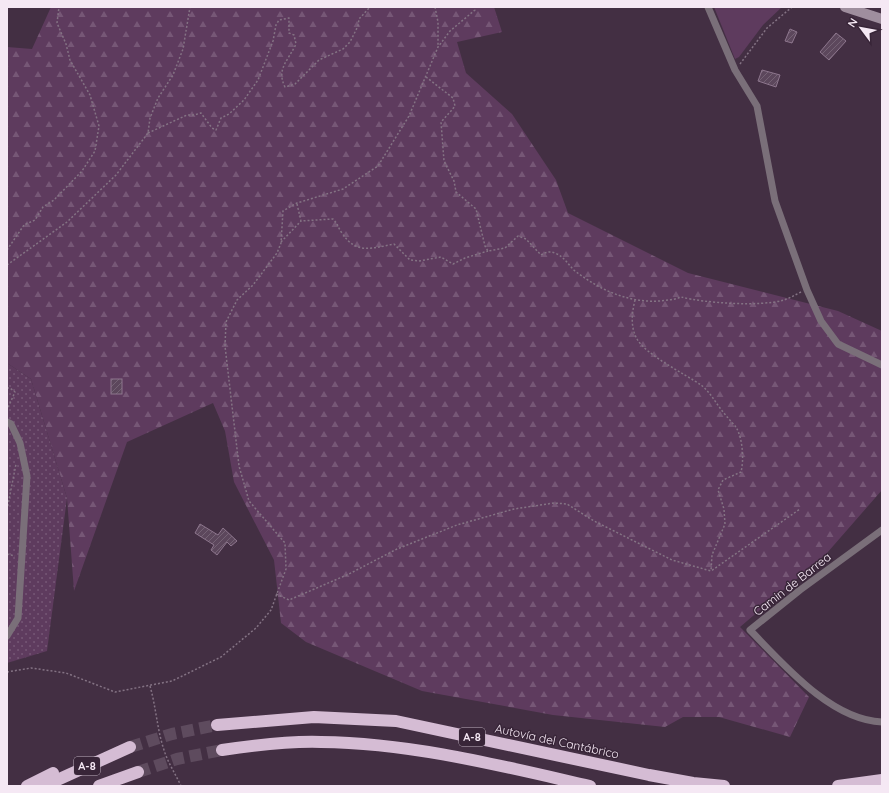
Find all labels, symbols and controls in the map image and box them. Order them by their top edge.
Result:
north arrow [841,8,881,48]
text: N [844,16,861,30]
street label: Camin de Barrea [750,549,834,619]
street label: Autovía del Cantábrico [494,721,620,761]
road number: A-8 [459,728,485,746]
road number: A-8 [74,757,100,775]

